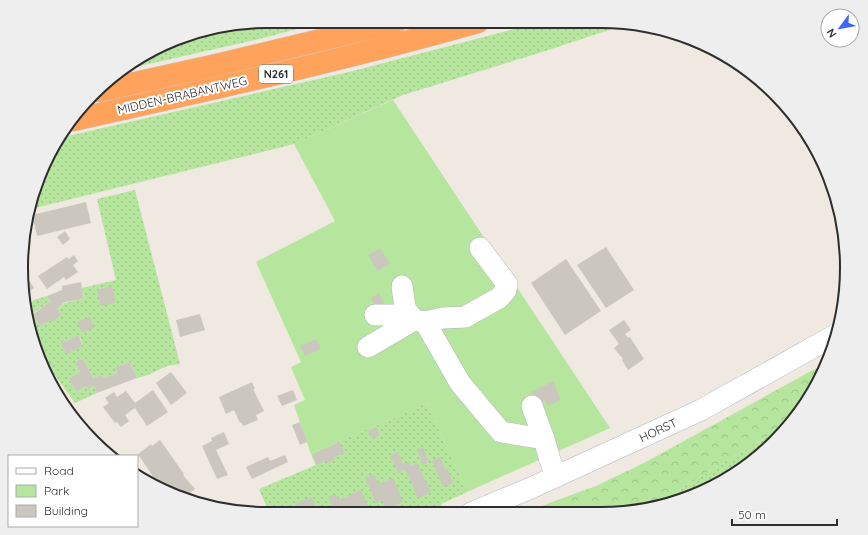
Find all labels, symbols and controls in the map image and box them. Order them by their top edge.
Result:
north arrow [820,8,860,48]
text: N [823,26,840,40]
road number: N261 [259,65,293,83]
street label: MIDDEN-BRABANTWEG [116,73,248,117]
street label: HORST [637,415,679,445]
legend [8,455,138,527]
text: Road [44,463,74,478]
text: Park [44,483,69,498]
scale bar [732,501,837,527]
text: Building [44,503,88,518]
text: 50 m [738,507,766,522]

